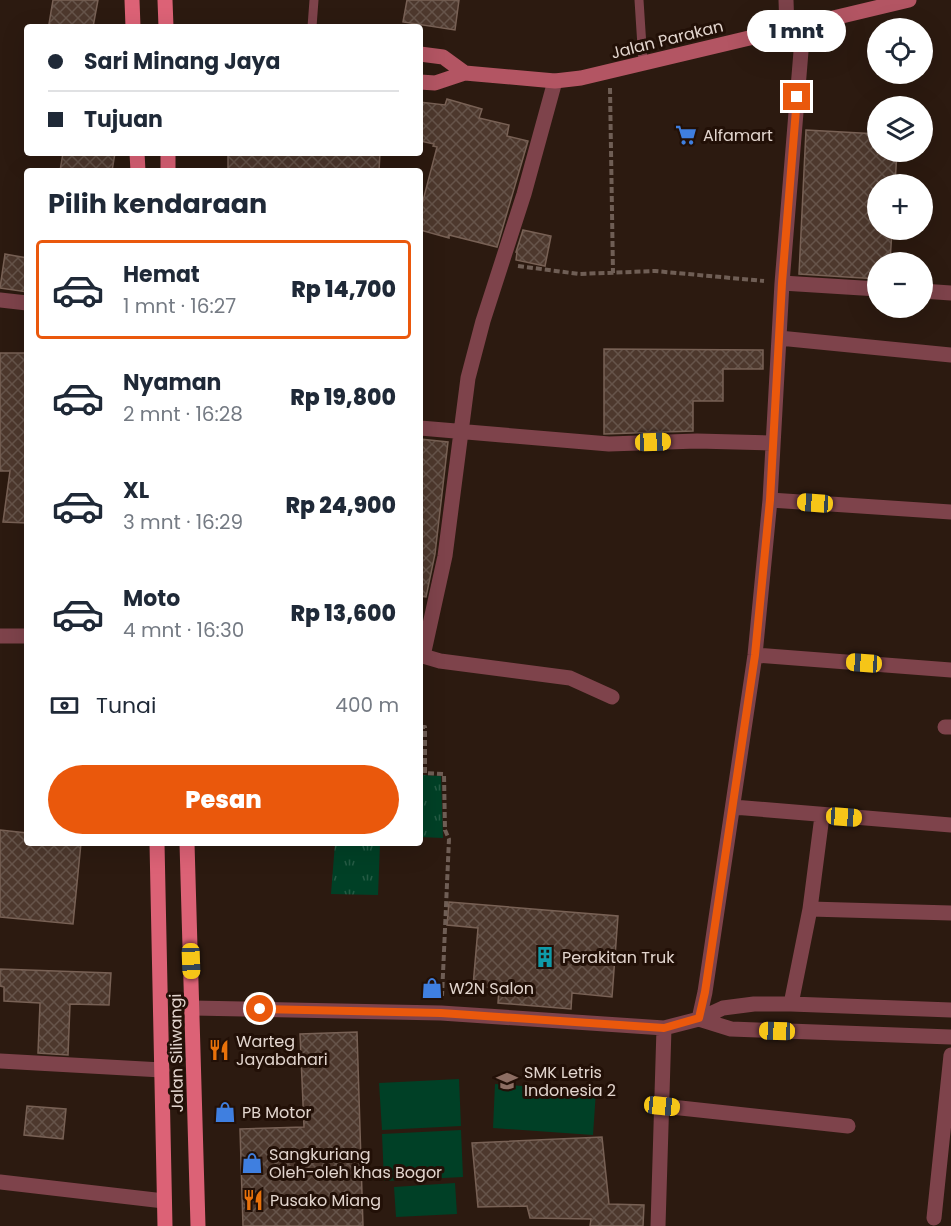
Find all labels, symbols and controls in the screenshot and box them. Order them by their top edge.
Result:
callout: 1 mnt [748,10,846,52]
street label: Jalan Parakan [609,14,726,65]
text: 1 mnt [769,17,824,45]
map controls [867,18,933,318]
button: locate [867,18,933,84]
text: Sari Minang Jaya [84,46,280,77]
route end [783,83,810,110]
button: layers [867,96,933,162]
text: Tujuan [84,104,163,135]
supermarket icon: Alfamart [674,123,698,147]
place label: Alfamart [703,124,773,147]
button: + [867,174,933,240]
text: Pilih kendaraan [48,185,267,222]
button: − [867,252,933,318]
text: Hemat [123,259,200,290]
icon: car [51,263,105,317]
text: Rp 14,700 [291,274,396,305]
text: 1 mnt · 16:27 [123,292,236,320]
text: Nyaman [123,367,221,398]
icon: car [51,371,105,425]
text: Rp 19,800 [290,382,396,413]
text: 2 mnt · 16:28 [123,400,243,428]
car [635,432,671,452]
text: XL [123,475,149,506]
icon: car [51,479,105,533]
text: Rp 24,900 [285,490,396,521]
car [796,493,834,513]
text: 3 mnt · 16:29 [123,508,243,536]
text: Moto [123,583,180,614]
icon: car [51,587,105,641]
text: Rp 13,600 [291,598,396,629]
text: 4 mnt · 16:30 [123,616,244,644]
car [845,653,883,673]
icon: cash [48,689,81,722]
text: Tunai [96,690,156,721]
text: 400 m [335,691,399,719]
button: Pesan [48,765,399,834]
car [825,807,863,827]
car [181,943,201,979]
building icon: Perakitan Truk [533,945,557,969]
place label: Perakitan Truk [562,946,675,969]
shop icon: W2N Salon [420,976,444,1000]
place label: W2N Salon [449,977,534,1000]
street label: Jalan Siliwangi [164,993,189,1113]
route start [246,995,273,1022]
car [759,1021,795,1041]
place label: Warteg Jayabahari [236,1030,328,1071]
restaurant icon: Warteg Jayabahari [207,1038,231,1062]
place label: SMK Letris Indonesia 2 [524,1061,616,1102]
school or university icon: SMK Letris Indonesia 2 [495,1069,519,1093]
car [643,1095,681,1117]
shop icon: PB Motor [213,1100,237,1124]
place label: PB Motor [242,1101,311,1124]
place label: Sangkuriang Oleh-oleh khas Bogor [269,1143,442,1184]
shop icon: Sangkuriang Oleh-oleh khas Bogor [240,1151,264,1175]
restaurant icon: Pusako Miang [241,1188,265,1212]
place label: Pusako Miang [270,1189,381,1212]

